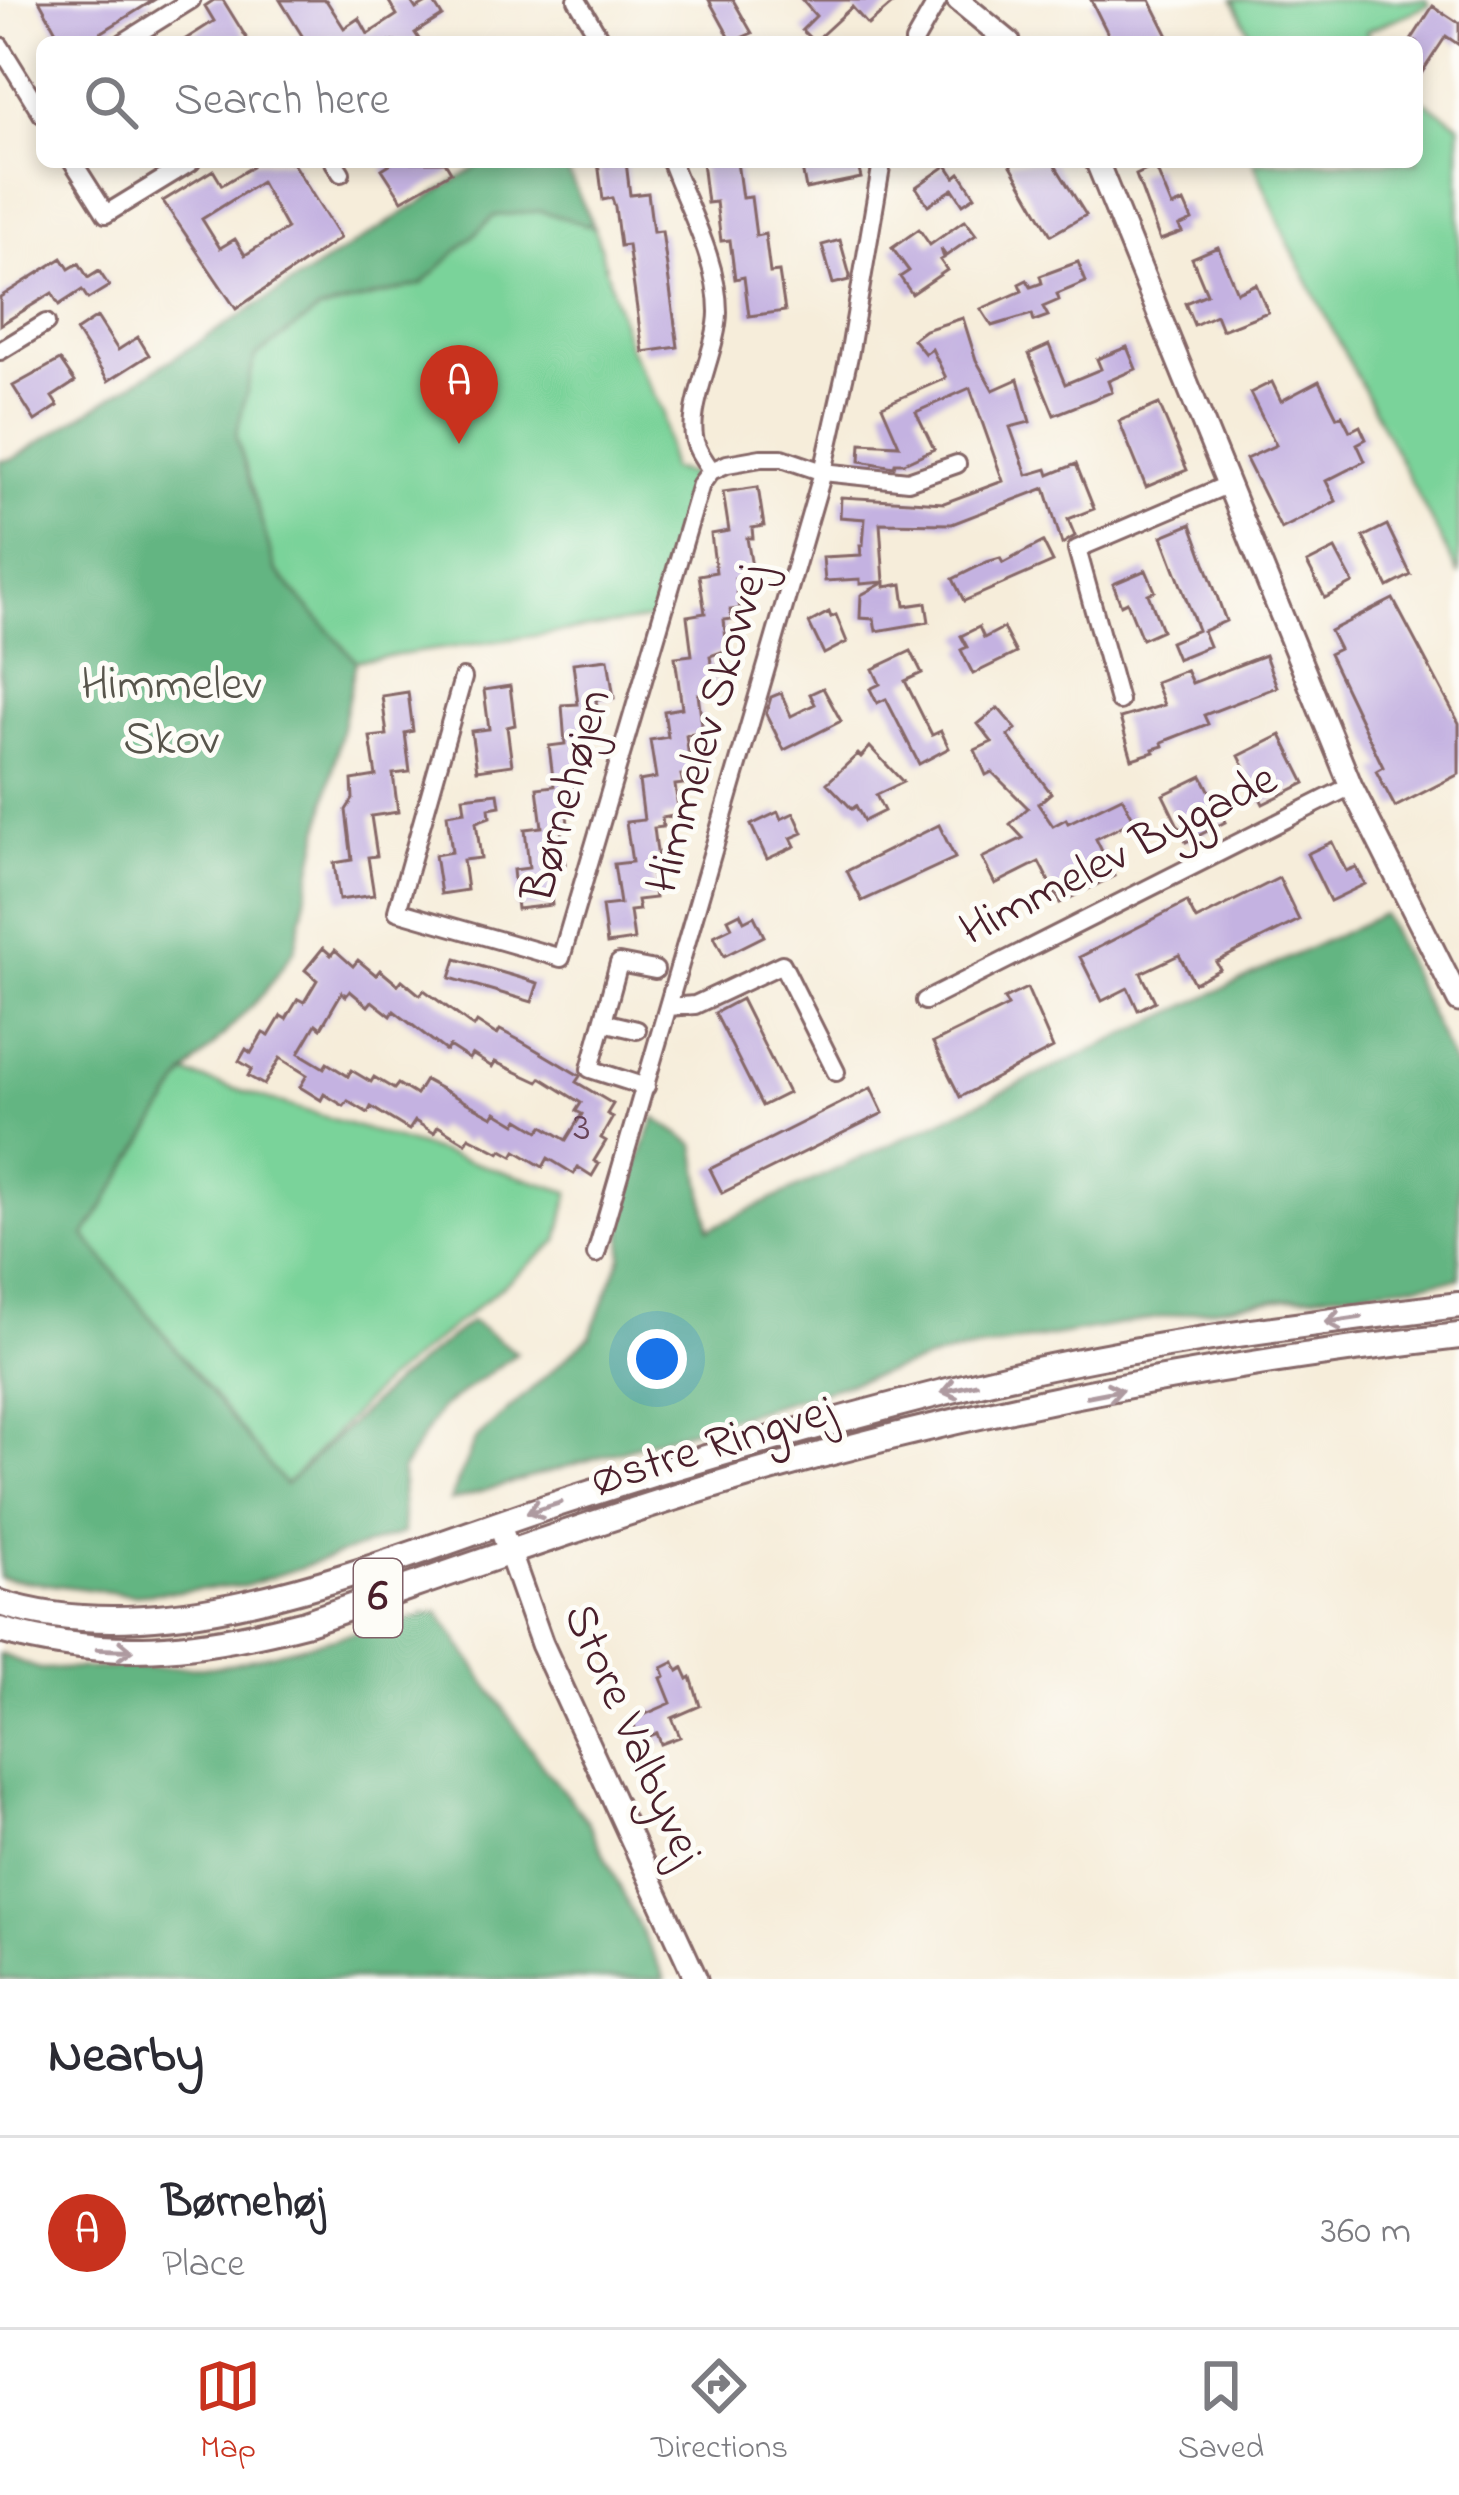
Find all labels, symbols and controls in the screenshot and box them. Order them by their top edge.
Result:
search box [36,36,1423,168]
icon: search [78,69,144,135]
text: Search here [174,69,390,135]
pin: A [420,345,498,444]
street label: Himmelev Skovvej [629,555,790,902]
park label: Himmelev Skov [81,651,262,776]
street label: Børnehøjen [504,681,632,912]
street label: Himmelev Bygade [948,746,1291,967]
house number: 3 [573,1098,591,1159]
one-way arrow [1324,1309,1363,1332]
your location [627,1329,687,1389]
street label: Østre Ringvej [582,1376,845,1518]
one-way arrow [941,1378,979,1400]
one-way arrow [1084,1381,1123,1403]
one-way arrow [526,1499,564,1521]
road number: 6 [354,1559,402,1637]
street label: Store Valbyvej [543,1593,721,1878]
one-way arrow [95,1638,134,1661]
text: Nearby [48,2020,204,2095]
text: Børnehøj [162,2171,325,2237]
text: A [75,2204,99,2261]
text: 360 m [1321,2204,1411,2261]
text: Place [162,2237,245,2294]
tab: Map [195,2353,261,2473]
tab: Directions [651,2353,788,2473]
tab: Saved [1178,2353,1264,2473]

